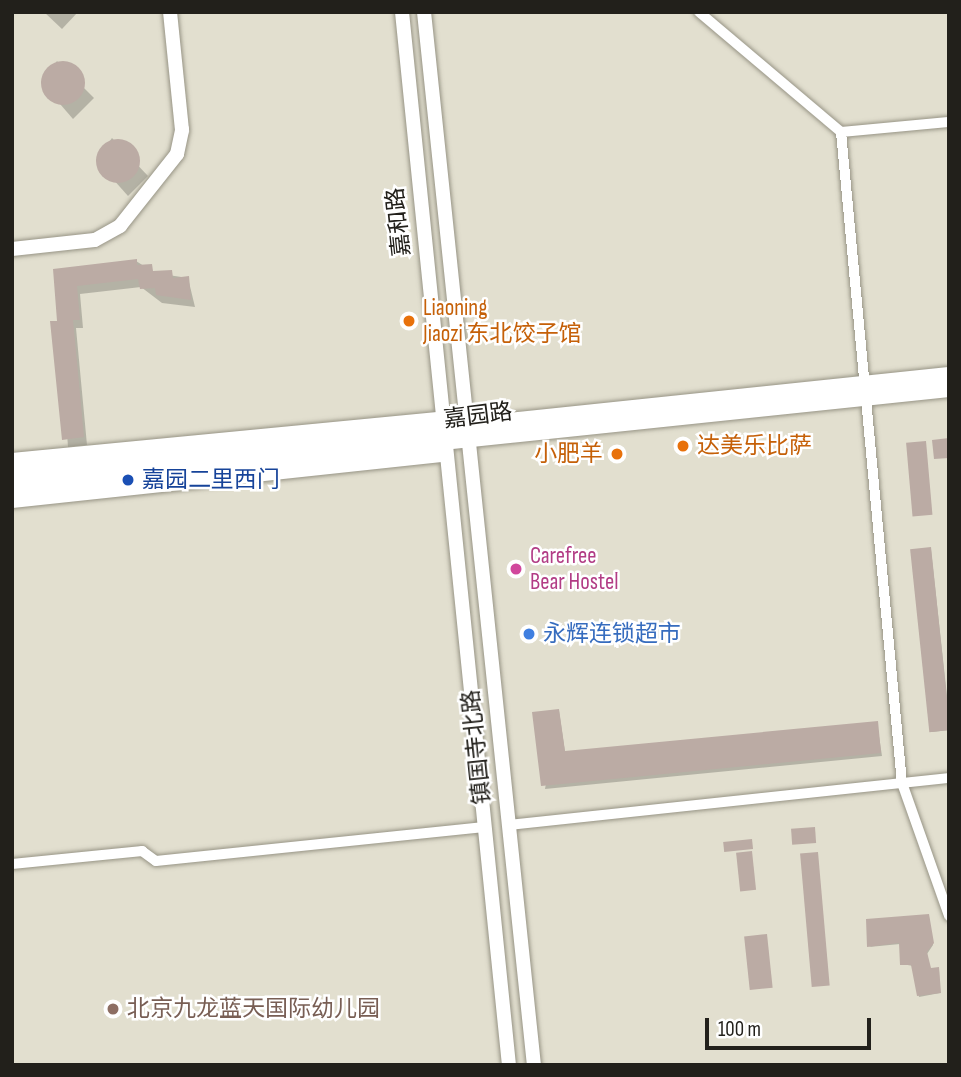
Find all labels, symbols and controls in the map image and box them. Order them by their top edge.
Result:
street label: 嘉和路 [382,186,416,258]
place label: Liaoning Jiaozi 东北饺子馆 [423,294,581,348]
marker: Liaoning Jiaozi 东北饺子馆 [401,313,417,329]
street label: 嘉园路 [442,398,514,434]
place label: 达美乐比萨 [697,432,812,460]
marker: 达美乐比萨 [675,438,691,454]
place label: 小肥羊 [534,440,603,468]
marker: 小肥羊 [609,446,625,462]
place label: 嘉园二里西门 [142,466,280,494]
marker: 嘉园二里西门 [120,472,136,488]
place label: Carefree Bear Hostel [530,542,618,596]
marker: Carefree Bear Hostel [508,561,524,577]
place label: 永辉连锁超市 [543,620,681,648]
marker: 永辉连锁超市 [521,626,537,642]
street label: 镇国寺北路 [457,688,497,806]
place label: 北京九龙蓝天国际幼儿园 [127,995,380,1023]
marker: 北京九龙蓝天国际幼儿园 [105,1001,121,1017]
scale bar [709,1004,875,1048]
text: 100 m [718,1017,761,1042]

